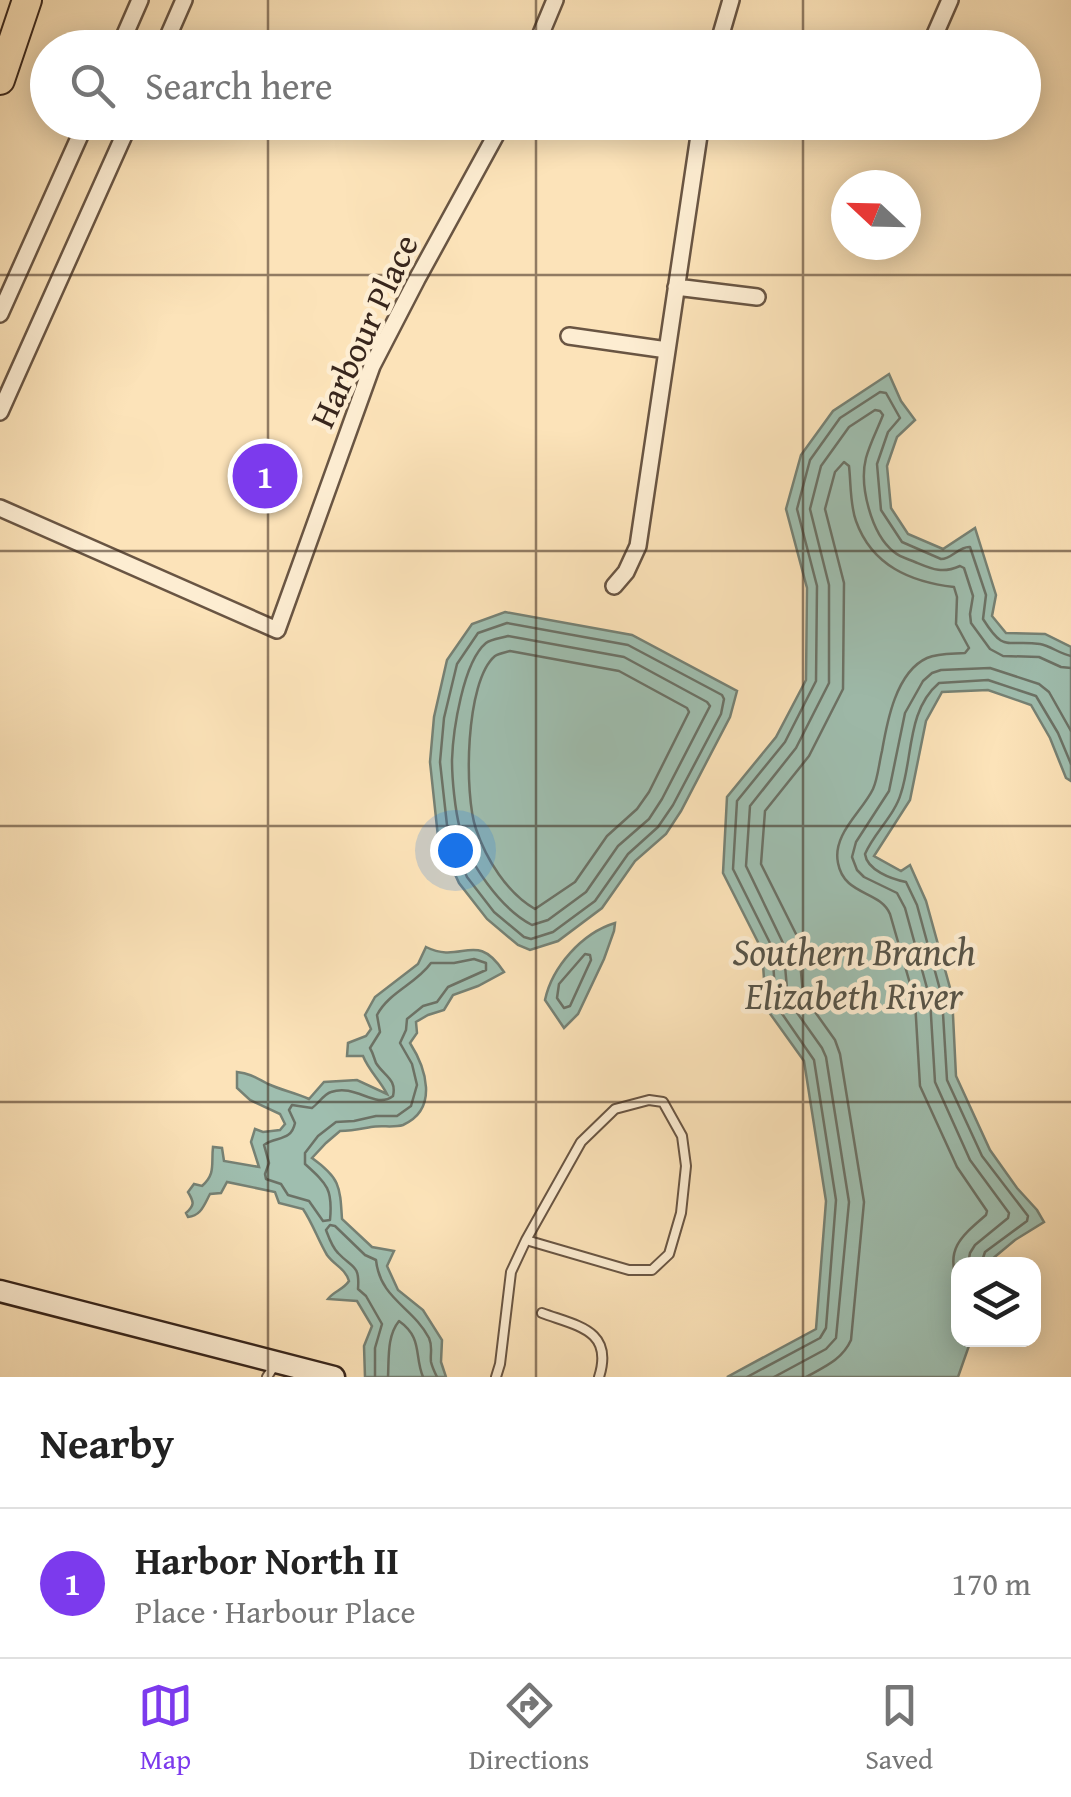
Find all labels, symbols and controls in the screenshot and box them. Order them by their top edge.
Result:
search box [30,30,1041,140]
text: Search here [145,57,333,113]
icon: search [65,58,120,113]
north arrow [831,170,921,260]
street label: Harbour Place [296,226,431,436]
pin: 1 [232,438,298,514]
your location [430,825,481,876]
water label: Southern Branch Elizabeth River [732,923,976,1023]
map controls [951,1257,1041,1347]
button: layers [951,1257,1041,1347]
text: Nearby [40,1412,174,1473]
text: Harbor North II [135,1532,399,1588]
text: 1 [64,1560,81,1607]
text: 170 m [952,1560,1031,1607]
text: Place · Harbour Place [135,1588,415,1635]
tab: Map [138,1678,193,1779]
tab: Directions [469,1678,589,1779]
tab: Saved [865,1678,933,1779]

